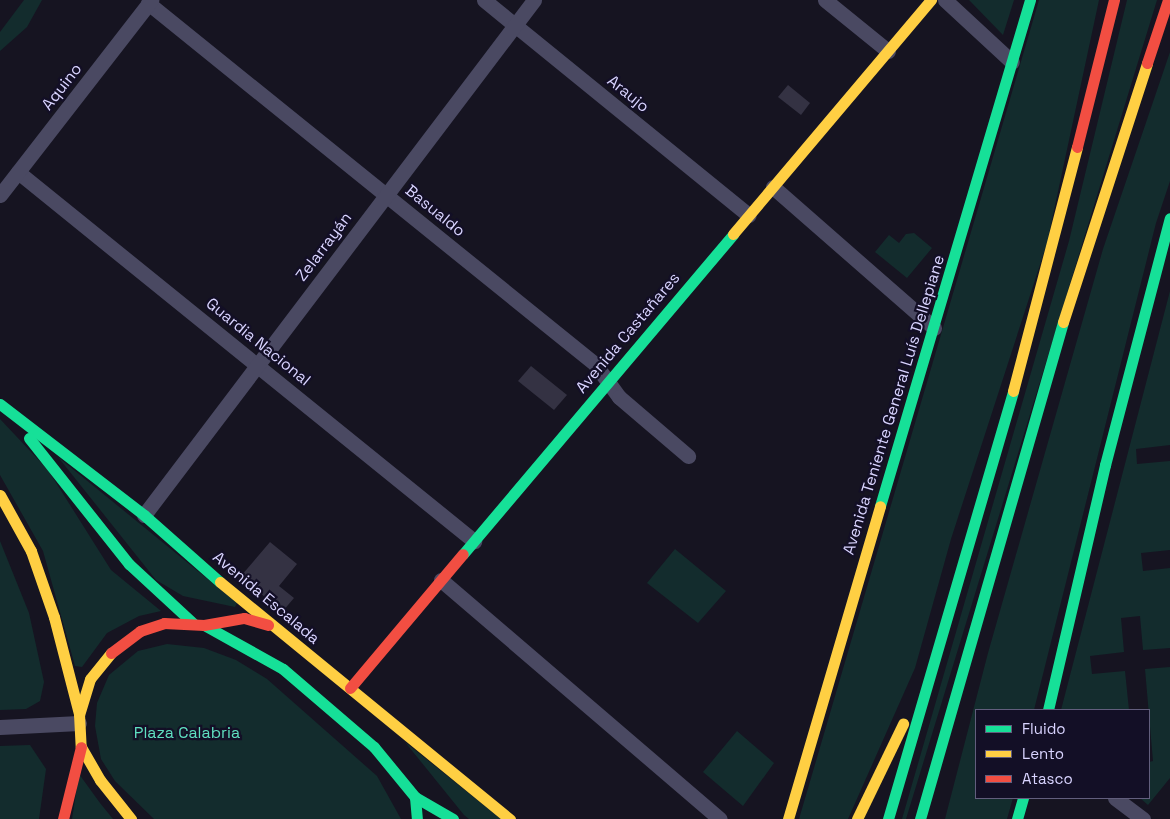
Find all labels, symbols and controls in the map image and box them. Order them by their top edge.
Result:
street label: Aquino [38,60,86,114]
street label: Araujo [603,71,653,117]
street label: Basualdo [401,181,469,241]
street label: Zelarrayán [292,209,356,285]
street label: Avenida Teniente General Luís Dellepiane [839,253,949,557]
street label: Avenida Castañares [572,269,684,397]
street label: Guardia Nacional [202,294,314,390]
street label: Avenida Escalada [209,548,323,648]
legend [975,709,1150,799]
text: Fluido [1022,719,1066,738]
park label: Plaza Calabria [134,723,240,743]
text: Lento [1022,744,1064,763]
text: Atasco [1022,769,1073,788]

